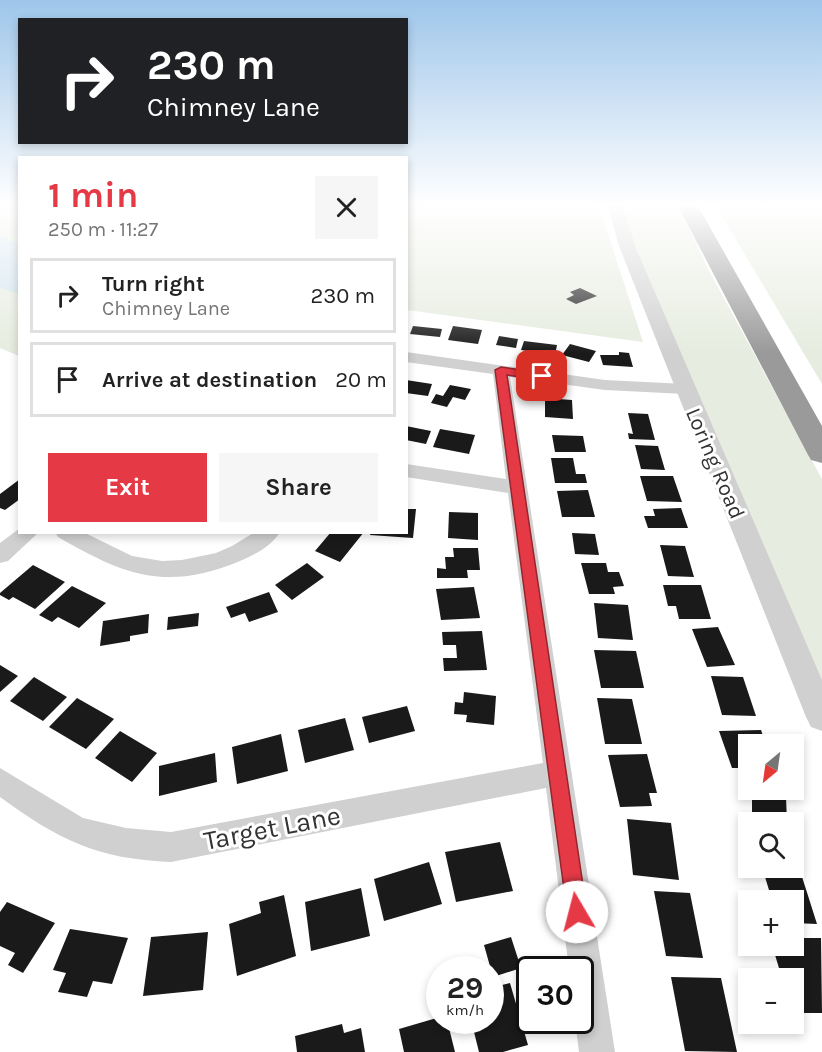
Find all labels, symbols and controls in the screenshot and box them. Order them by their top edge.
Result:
text: 230 m [147,40,276,90]
icon: right [48,42,126,120]
text: Chimney Lane [147,91,320,123]
text: 1 min [48,174,138,216]
button: close [315,176,378,239]
text: 250 m · 11:27 [48,218,158,241]
text: Turn right [102,271,205,297]
icon: right [51,279,84,312]
text: 230 m [310,283,375,309]
text: Chimney Lane [102,297,230,320]
pin [516,350,567,401]
icon: arrive [525,359,558,392]
icon: arrive [51,363,84,396]
text: Arrive at destination [102,367,317,393]
text: 20 m [335,367,387,393]
street label: Loring Road [680,404,750,523]
button: Exit [48,453,207,522]
button: Share [219,453,378,522]
north arrow [738,734,804,800]
map controls [738,734,804,1034]
street label: Target Lane [201,799,343,857]
button: search [738,812,804,878]
position arrow [545,880,609,944]
button: + [738,890,804,956]
speed limit sign: 30 [516,956,594,1034]
button: − [738,968,804,1034]
text: 29 [447,970,483,1006]
text: km/h [446,1001,484,1019]

